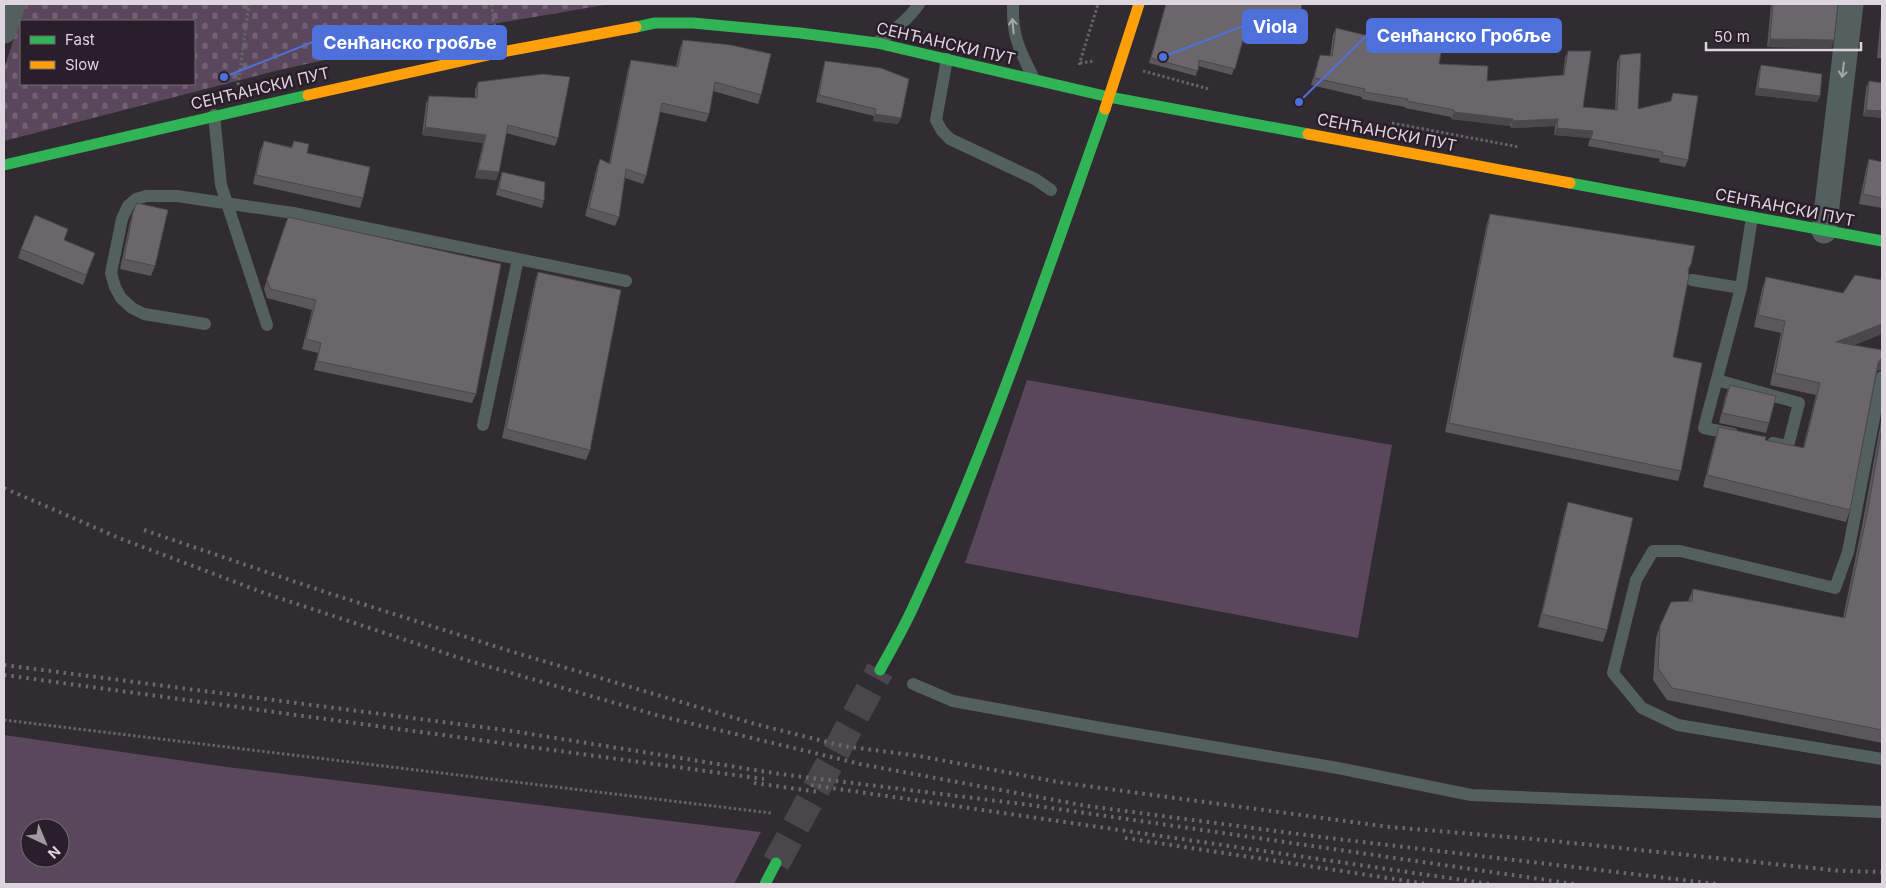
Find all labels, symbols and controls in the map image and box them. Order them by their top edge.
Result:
callout: Viola [1243,10,1307,43]
text: Viola [1253,16,1297,37]
street label: СЕНЋАНСКИ ПУТ [875,17,1017,69]
one-way arrow [1009,19,1018,35]
callout: Сенћанско Гробље [1367,19,1561,52]
legend [20,20,195,85]
scale bar [1706,20,1861,52]
text: Сенћанско Гробље [1377,25,1552,46]
callout: Сенћанско гробље [313,26,506,59]
text: 50 m [1714,27,1750,46]
text: Fast [65,30,95,49]
text: Сенћанско гробље [323,32,497,53]
text: Slow [65,55,99,74]
one-way arrow [1838,61,1848,77]
street label: СЕНЋАНСКИ ПУТ [189,62,331,114]
street label: СЕНЋАНСКИ ПУТ [1315,109,1459,155]
street label: СЕНЋАНСКИ ПУТ [1713,184,1857,230]
north arrow [20,818,70,868]
text: N [45,843,64,863]

